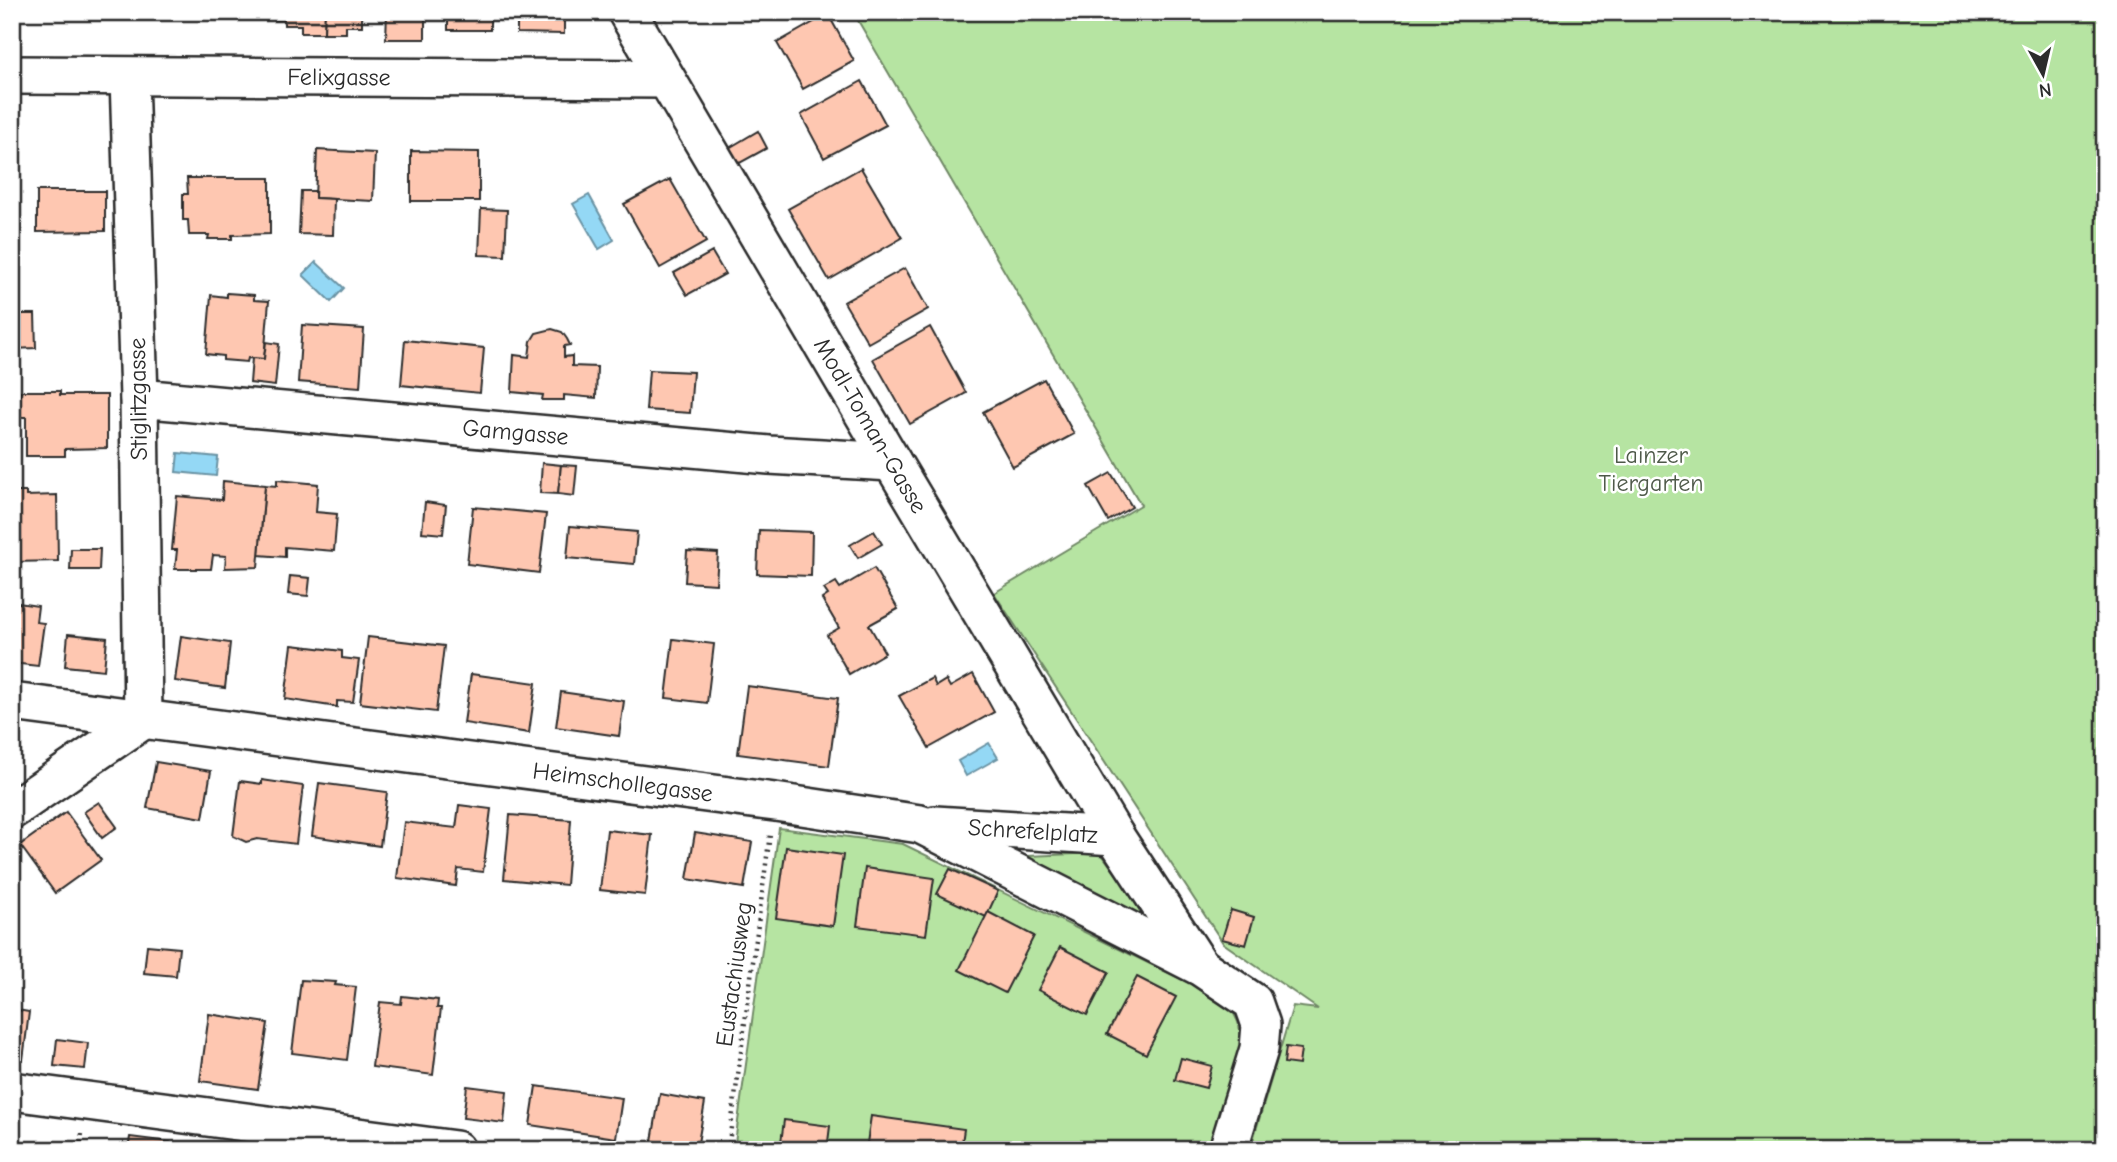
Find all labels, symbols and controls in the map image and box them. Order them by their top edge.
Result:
north arrow [2008,38,2078,108]
street label: Felixgasse [287,63,391,91]
text: N [2038,78,2053,102]
street label: Modl-Toman-Gasse [808,333,933,518]
street label: Stiglitzgasse [123,337,153,461]
street label: Gamgasse [461,413,570,451]
park label: Lainzer Tiergarten [1599,441,1703,497]
street label: Heimschollegasse [531,756,715,808]
street label: Schrefelplatz [967,813,1099,849]
street label: Eustachiusweg [710,900,758,1048]

